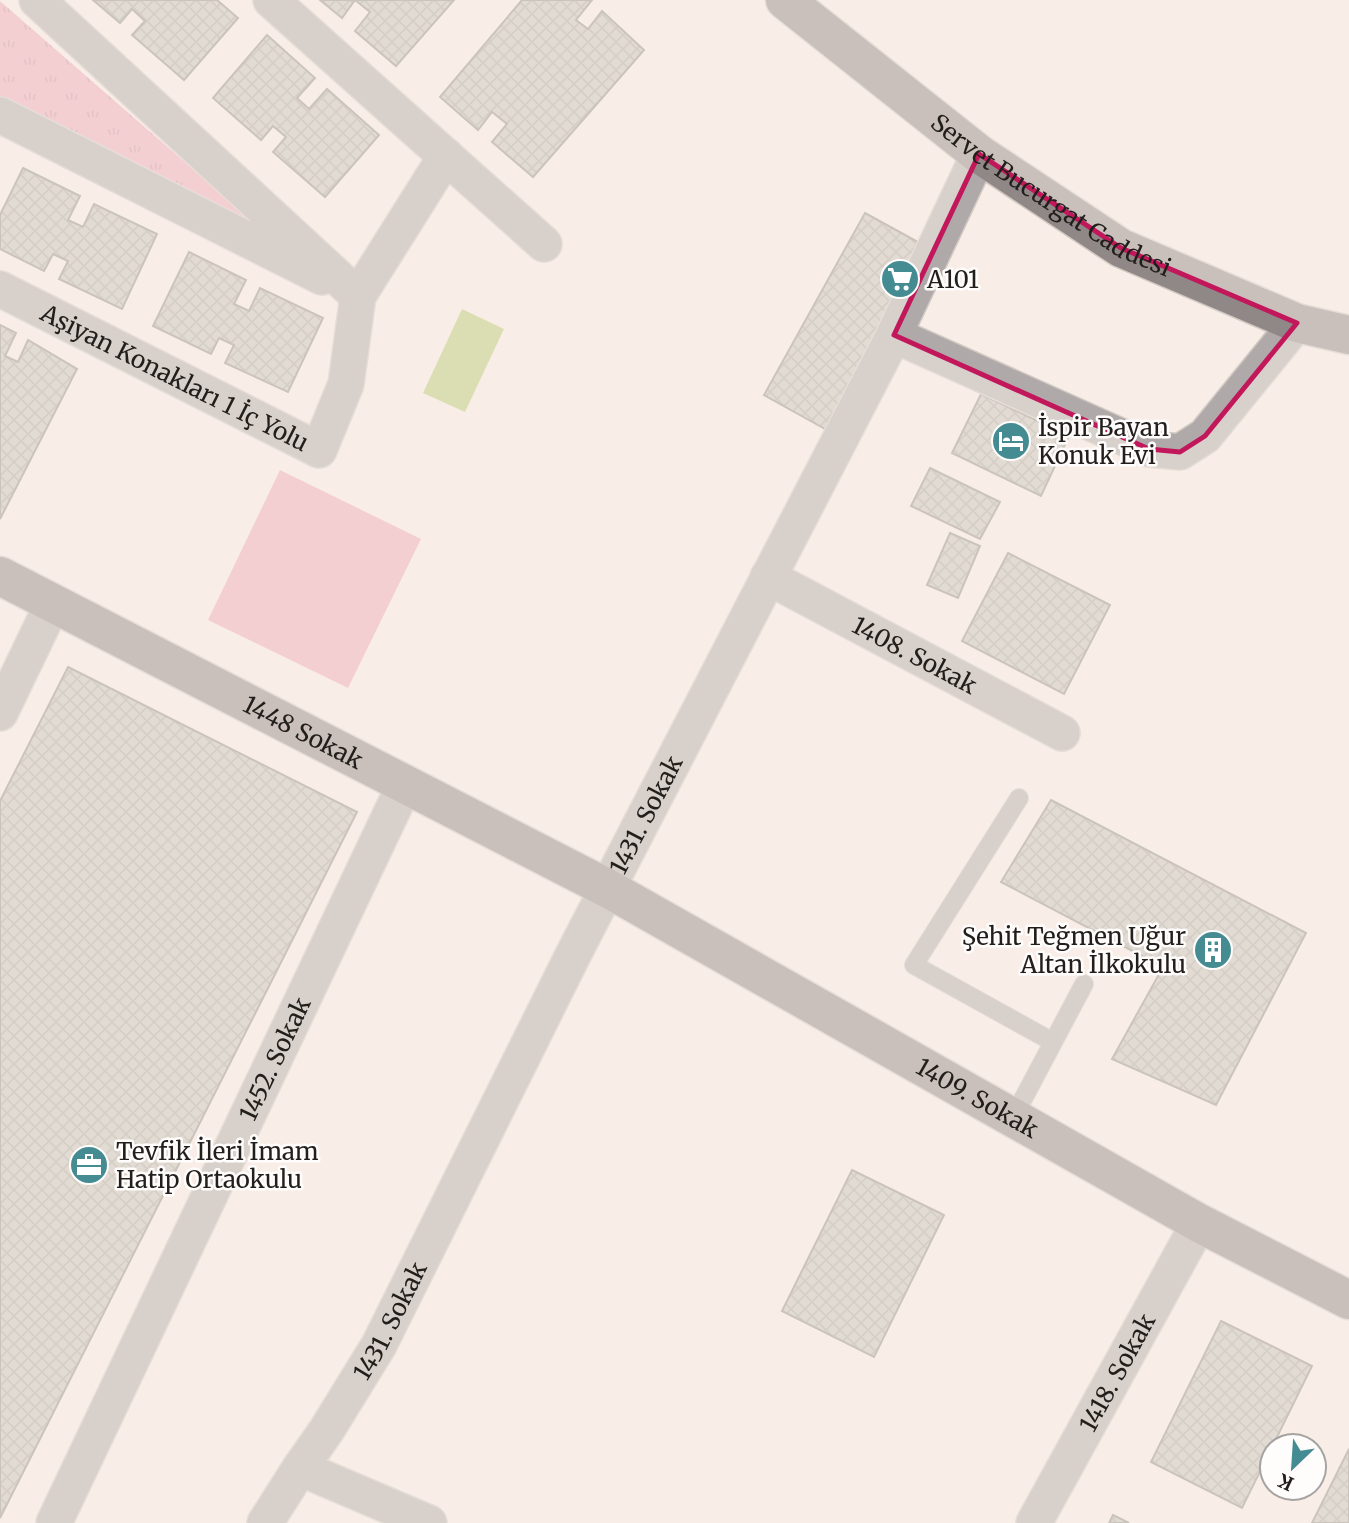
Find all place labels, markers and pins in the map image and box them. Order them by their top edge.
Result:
supermarket icon: A101 [879,258,921,300]
place label: A101 [926,264,979,295]
place label: İspir Bayan Konuk Evi [1038,412,1169,471]
hotel icon: İspir Bayan Konuk Evi [990,420,1032,462]
place label: Şehit Teğmen Uğur Altan İlkokulu [962,921,1186,980]
building icon: Şehit Teğmen Uğur Altan İlkokulu [1192,929,1234,971]
place label: Tevfik İleri İmam Hatip Ortaokulu [116,1136,319,1195]
office icon: Tevfik İleri İmam Hatip Ortaokulu [68,1144,110,1186]

